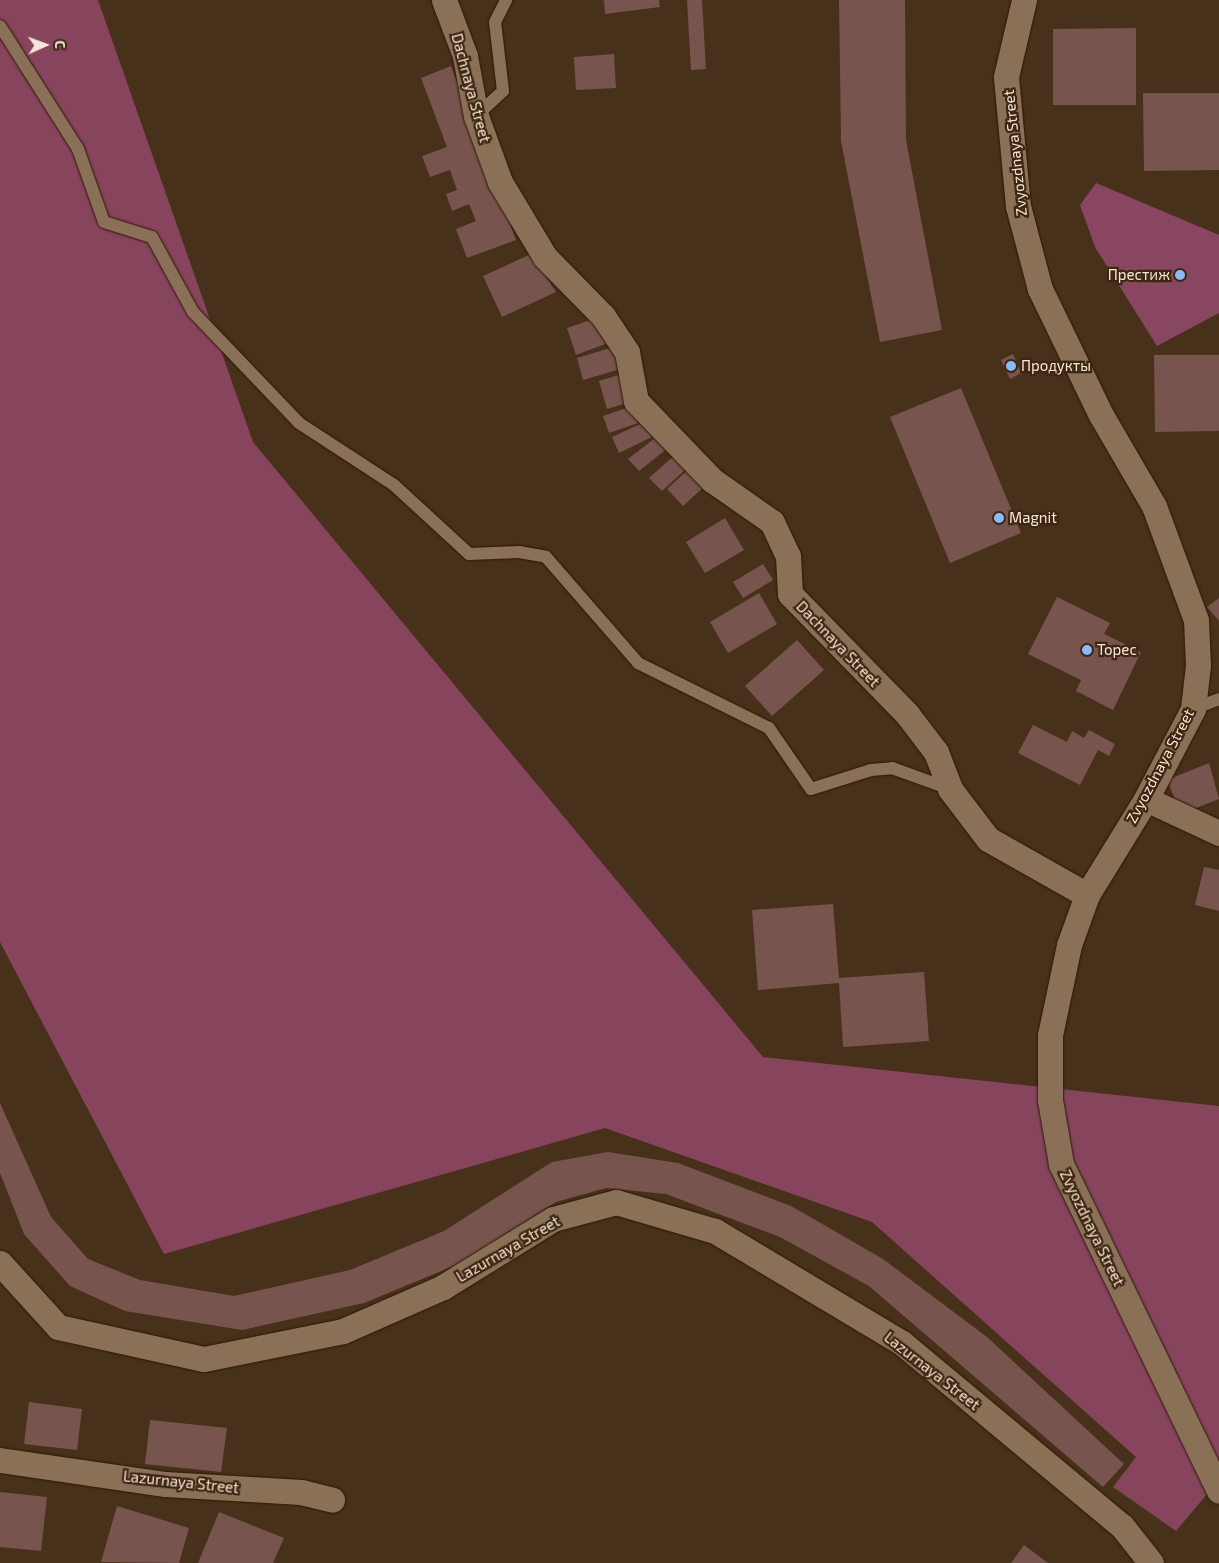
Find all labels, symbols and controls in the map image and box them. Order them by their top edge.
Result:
north arrow [20,20,70,70]
street label: Dachnaya Street [448,31,494,145]
text: С [52,40,69,49]
street label: Zvyozdnaya Street [999,89,1031,217]
place label: Престиж [1108,266,1170,284]
marker: Престиж [1174,269,1186,281]
place label: Продукты [1021,357,1091,375]
marker: Продукты [1005,360,1017,372]
place label: Magnit [1009,509,1057,527]
marker: Magnit [993,512,1005,524]
street label: Dachnaya Street [793,597,883,691]
place label: Торес [1097,641,1137,659]
marker: Торес [1081,644,1093,656]
street label: Zvyozdnaya Street [1122,706,1198,826]
street label: Zvyozdnaya Street [1056,1167,1128,1289]
street label: Lazurnaya Street [453,1212,563,1286]
street label: Lazurnaya Street [881,1328,983,1414]
street label: Lazurnaya Street [122,1467,240,1497]

